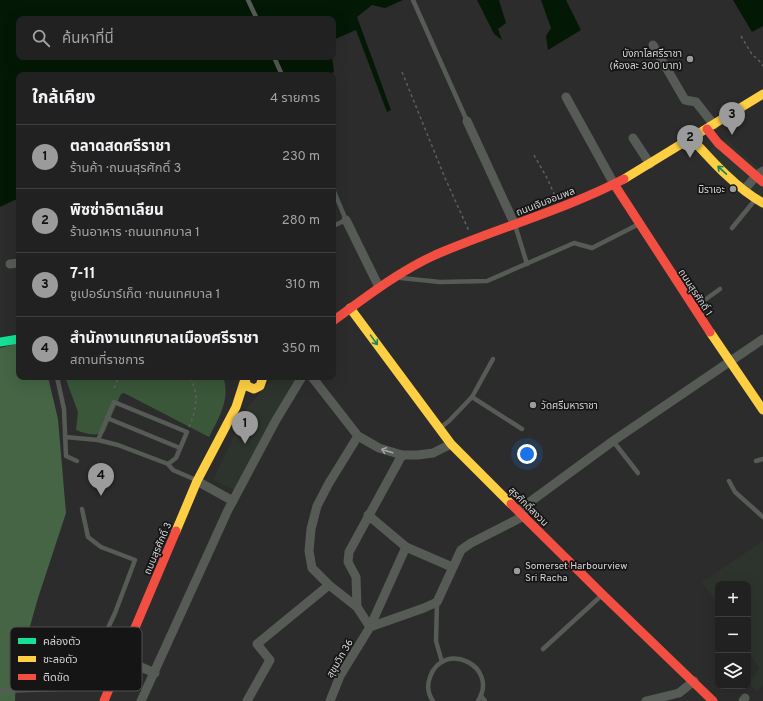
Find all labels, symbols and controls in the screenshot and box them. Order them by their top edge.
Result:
search box [16,16,336,60]
icon: search [30,27,52,49]
text: ค้นหาที่นี่ [62,30,114,49]
place label: บังกาโลศรีราชา (ห้องละ 300 บาท) [609,48,682,73]
marker: บังกาโลศรีราชา (ห้องละ 300 บาท) [685,54,695,64]
text: ใกล้เคียง [32,88,95,110]
text: 4 รายการ [270,91,320,107]
pin: 3 [719,102,745,135]
pin: 2 [677,125,703,158]
text: ตลาดสดศรีราชา [70,138,171,157]
text: 1 [42,149,48,165]
text: 230 m [282,149,320,165]
text: ร้านค้า · ถนนสุรศักดิ์ 3 [70,161,181,177]
one-way arrow [717,165,727,174]
place label: มิราเอะ [698,184,725,197]
marker: มิราเอะ [728,184,738,194]
street label: ถนนเจิมจอมพล [514,185,577,220]
text: พิซซ่าอิตาเลียน [70,202,164,221]
text: 2 [41,213,49,229]
text: 280 m [282,213,320,229]
text: ร้านอาหาร · ถนนเทศบาล 1 [70,225,200,241]
text: 7-11 [70,265,96,284]
street label: ถนนสุรศักดิ์ 1 [675,267,715,319]
text: 3 [41,277,49,293]
text: 310 m [285,277,320,293]
text: ซูเปอร์มาร์เก็ต · ถนนเทศบาล 1 [70,287,220,303]
text: สำนักงานเทศบาลเมืองศรีราชา [70,330,259,349]
one-way arrow [369,334,378,345]
text: 4 [41,341,49,357]
text: 350 m [282,341,320,357]
text: สถานที่ราชการ [70,353,145,369]
marker: วัดศรีมหาราชา [528,400,538,410]
place label: วัดศรีมหาราชา [541,400,598,413]
pin: 1 [232,411,258,444]
your location [517,444,537,464]
one-way arrow [381,446,393,454]
pin: 4 [88,463,114,496]
street label: สุรศักดิ์สงวน [505,484,551,530]
street label: ถนนสุรศักดิ์ 3 [141,520,175,577]
place label: Somerset Harbourview Sri Racha [525,560,627,585]
marker: Somerset Harbourview Sri Racha [512,566,522,576]
map controls [715,581,751,689]
button: + [715,581,751,617]
button: − [715,617,751,653]
legend [10,627,142,691]
text: คล่องตัว [43,635,81,649]
street label: สุขุมวิท 36 [324,637,357,680]
text: ชะลอตัว [43,653,78,667]
button: layers [715,653,751,689]
text: ติดขัด [43,671,70,685]

